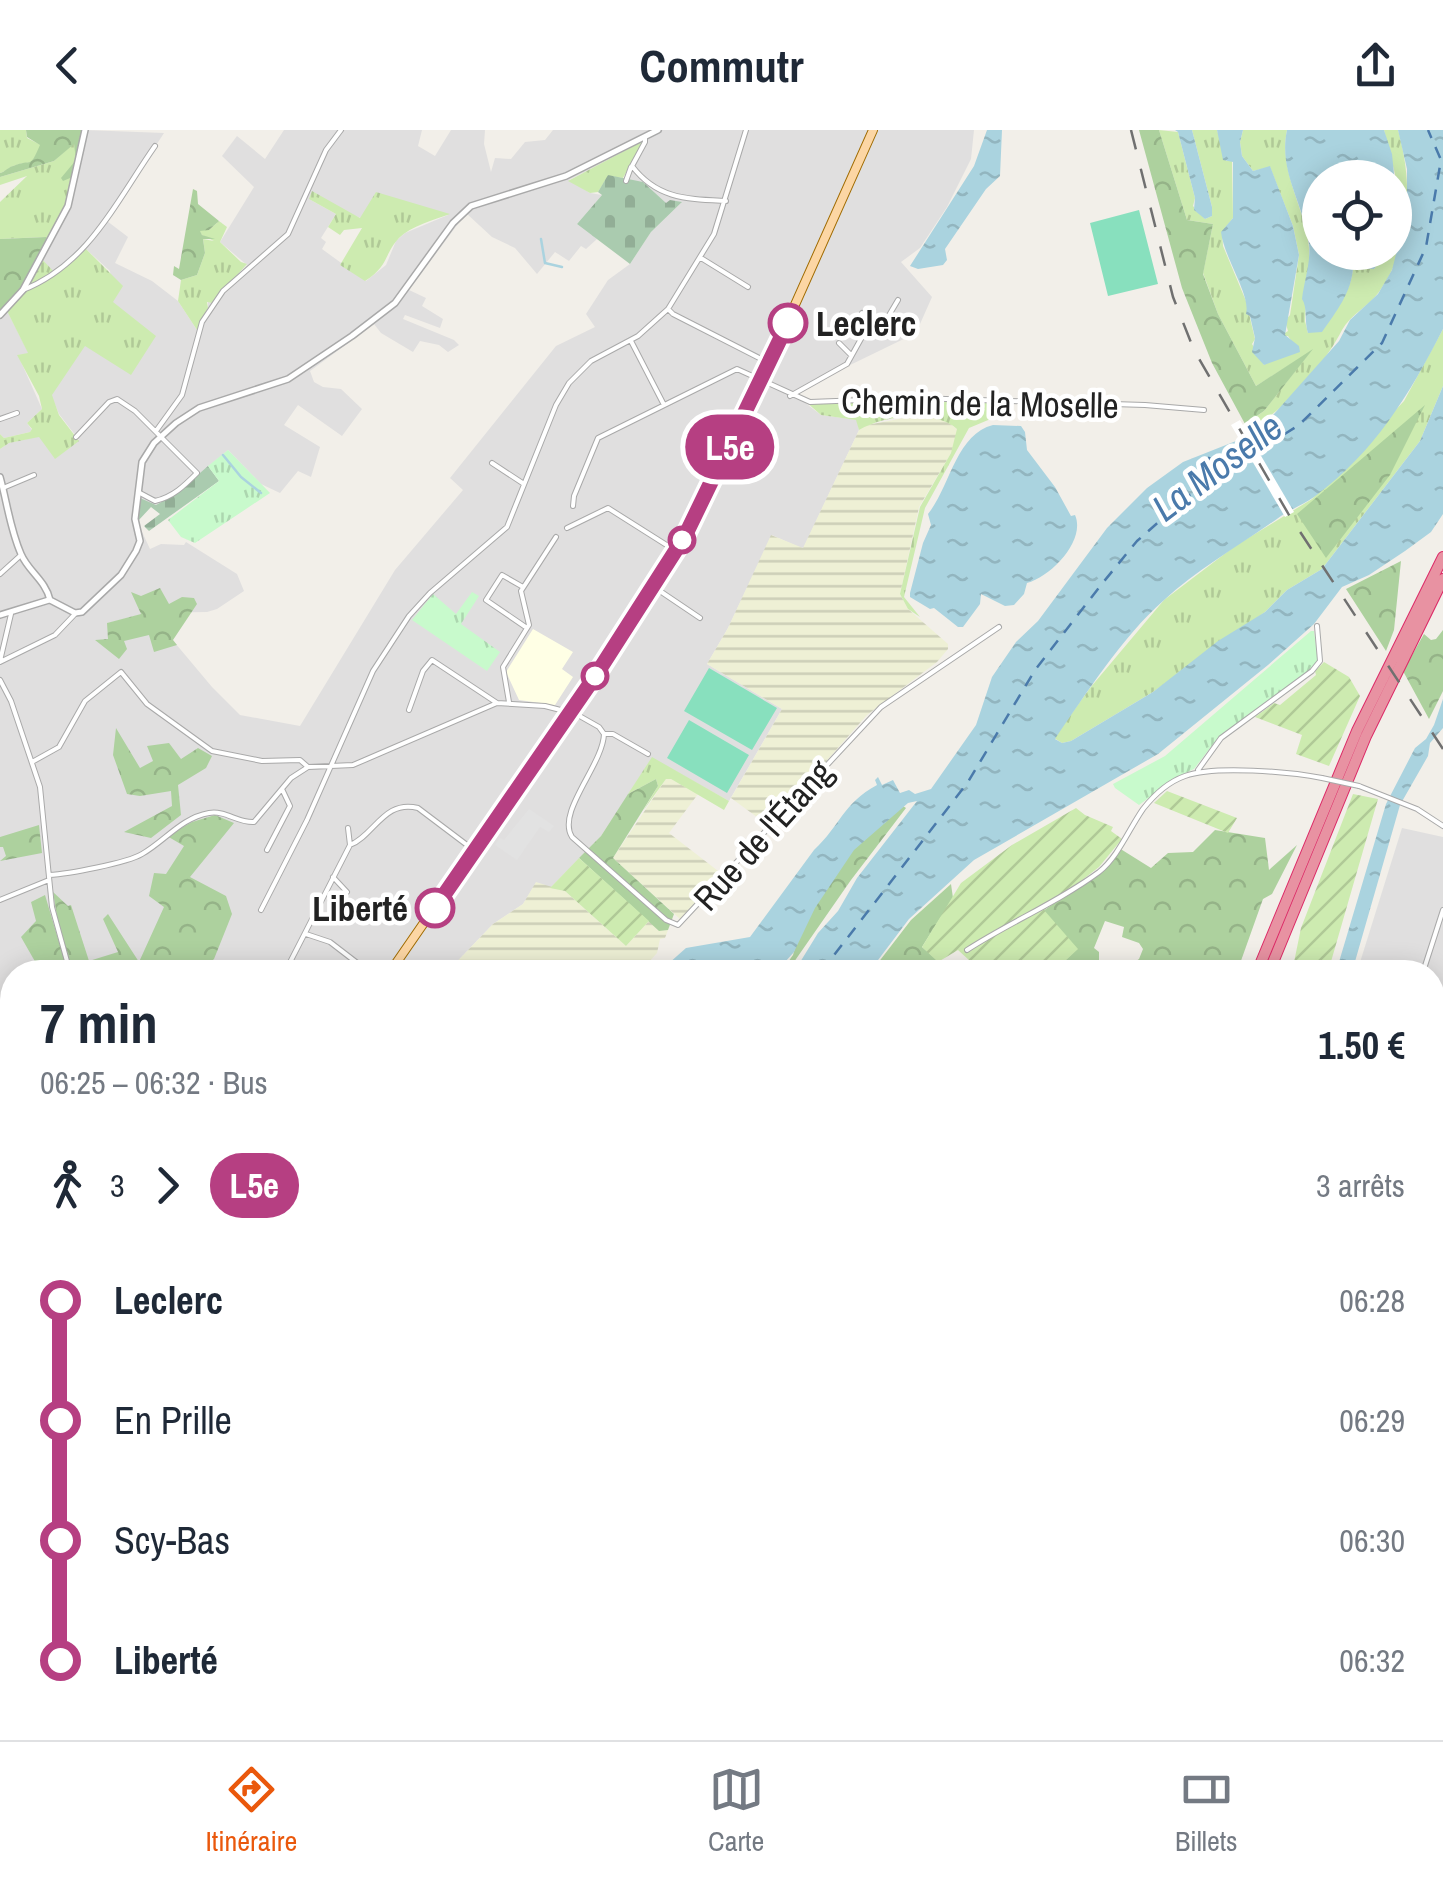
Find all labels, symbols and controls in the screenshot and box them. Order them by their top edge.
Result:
text: Commutr [640,35,803,96]
icon: back [40,38,95,93]
icon: share [1348,38,1403,93]
map controls [1302,160,1412,270]
button: locate [1302,160,1412,270]
place label: Leclerc [816,300,917,347]
marker: Leclerc [769,304,807,342]
street label: Chemin de la Moselle [841,377,1119,429]
water label: La Moselle [1141,401,1293,533]
line badge: L5e [672,414,788,480]
text: L5e [705,424,755,471]
unlabelled marker [669,527,695,553]
unlabelled marker [582,663,608,689]
street label: Rue de l'Étang [683,750,843,920]
place label: Liberté [312,885,408,932]
marker: Liberté [416,889,454,927]
text: 7 min [40,986,158,1060]
text: 1.50 € [1318,1020,1405,1071]
text: 06:25 – 06:32 · Bus [40,1061,268,1104]
icon: walk [40,1158,95,1213]
icon: forward [140,1158,195,1213]
text: L5e [230,1162,279,1209]
text: 3 [110,1164,125,1207]
text: 3 arrêts [1316,1164,1405,1207]
text: Leclerc [114,1275,223,1326]
text: 06:28 [1339,1279,1405,1322]
text: En Prille [114,1395,232,1446]
text: 06:29 [1339,1399,1405,1442]
text: Scy-Bas [114,1515,230,1566]
text: 06:30 [1339,1519,1405,1562]
text: Liberté [114,1635,218,1686]
text: 06:32 [1339,1639,1405,1682]
tab: Itinéraire [205,1762,297,1860]
tab: Carte [708,1762,764,1860]
tab: Billets [1175,1762,1238,1860]

